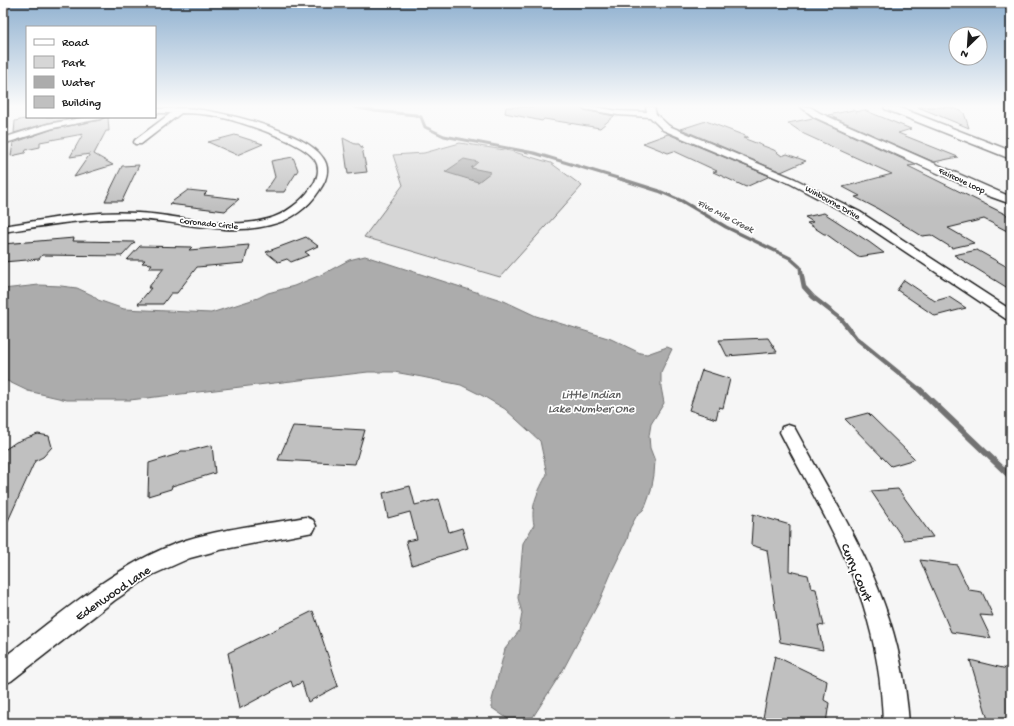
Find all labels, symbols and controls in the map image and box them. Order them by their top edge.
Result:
legend [26,26,156,118]
north arrow [948,26,988,66]
text: Road [62,37,89,51]
text: N [959,46,970,60]
text: Park [61,57,87,71]
text: Water [62,77,96,91]
text: Building [61,97,101,111]
street label: Faircove Loop [935,165,987,197]
street label: Winbourne Drive [803,184,862,223]
water label: Five Mile Creek [695,197,757,237]
street label: Coronado Circle [179,216,239,233]
water label: Little Indian Lake Number One [548,389,635,417]
street label: Curry Court [837,542,875,606]
street label: Edenwood Lane [73,563,154,625]

